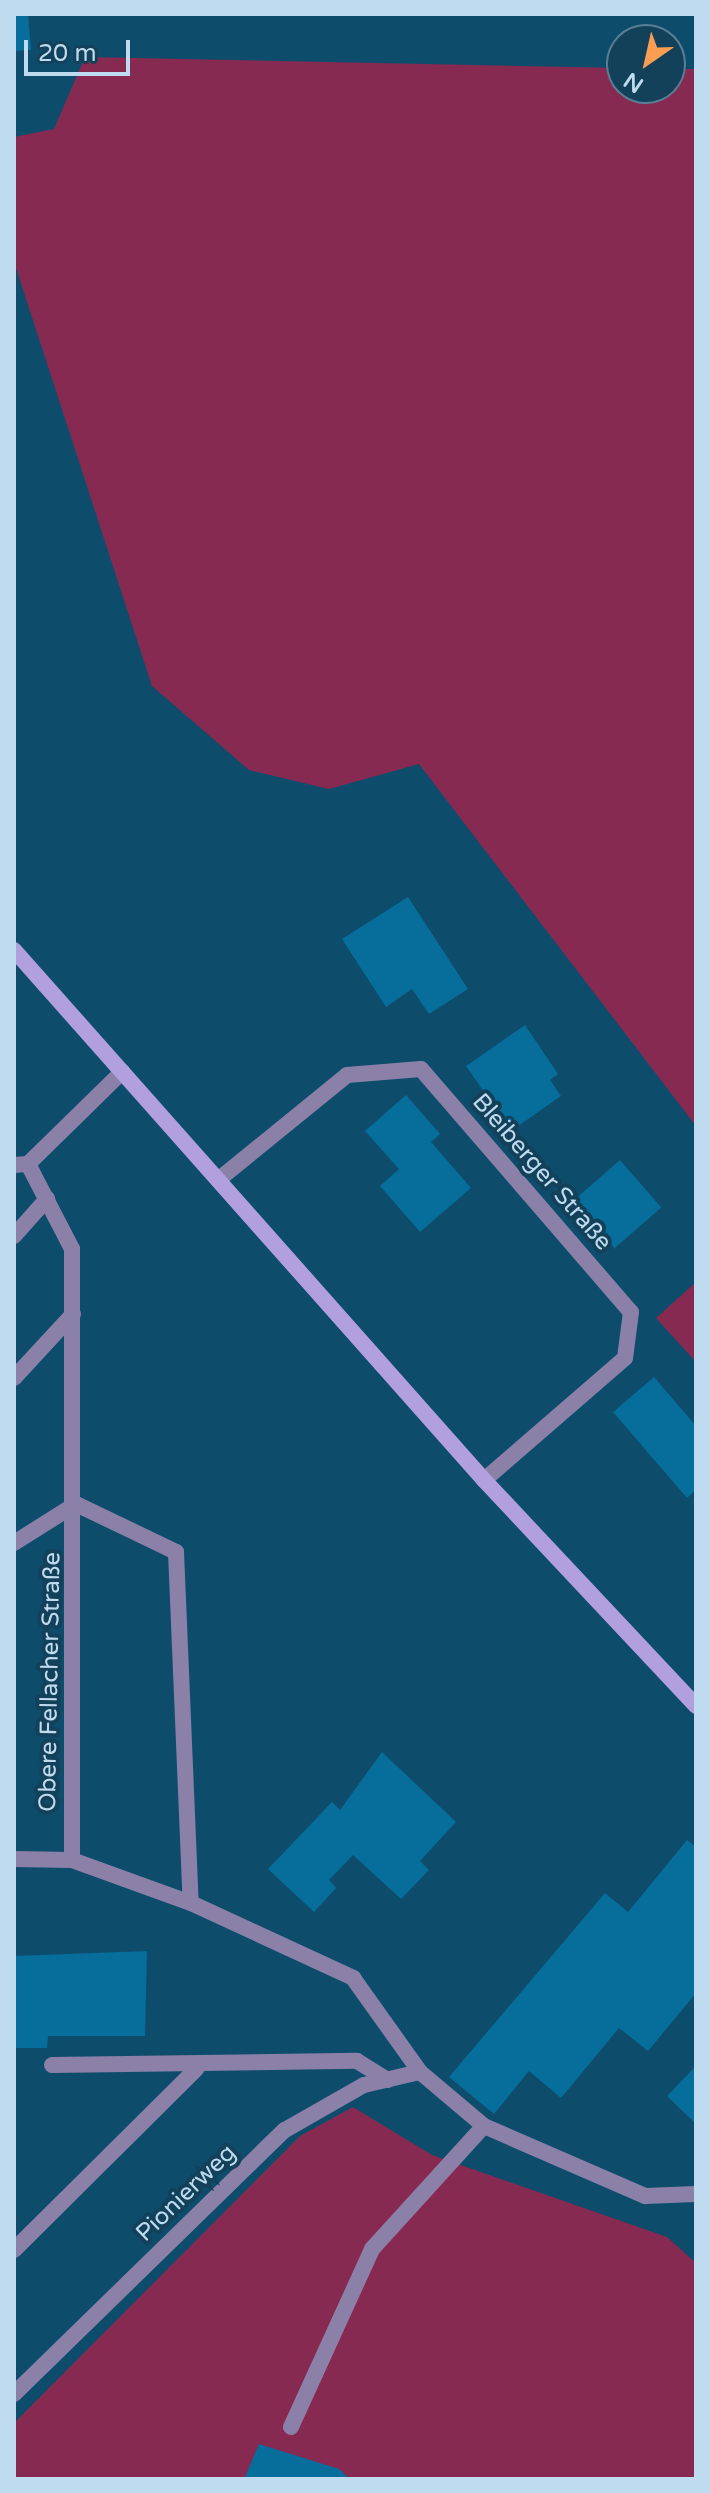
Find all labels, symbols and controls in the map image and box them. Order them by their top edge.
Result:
scale bar [28,24,134,74]
north arrow [606,24,686,104]
text: 20 m [38,39,96,68]
text: N [619,67,648,98]
street label: Bleiberger Straße [466,1088,618,1256]
street label: Obere Fellacher Straße [33,1552,67,1812]
street label: Pionierweg [130,2138,242,2248]

